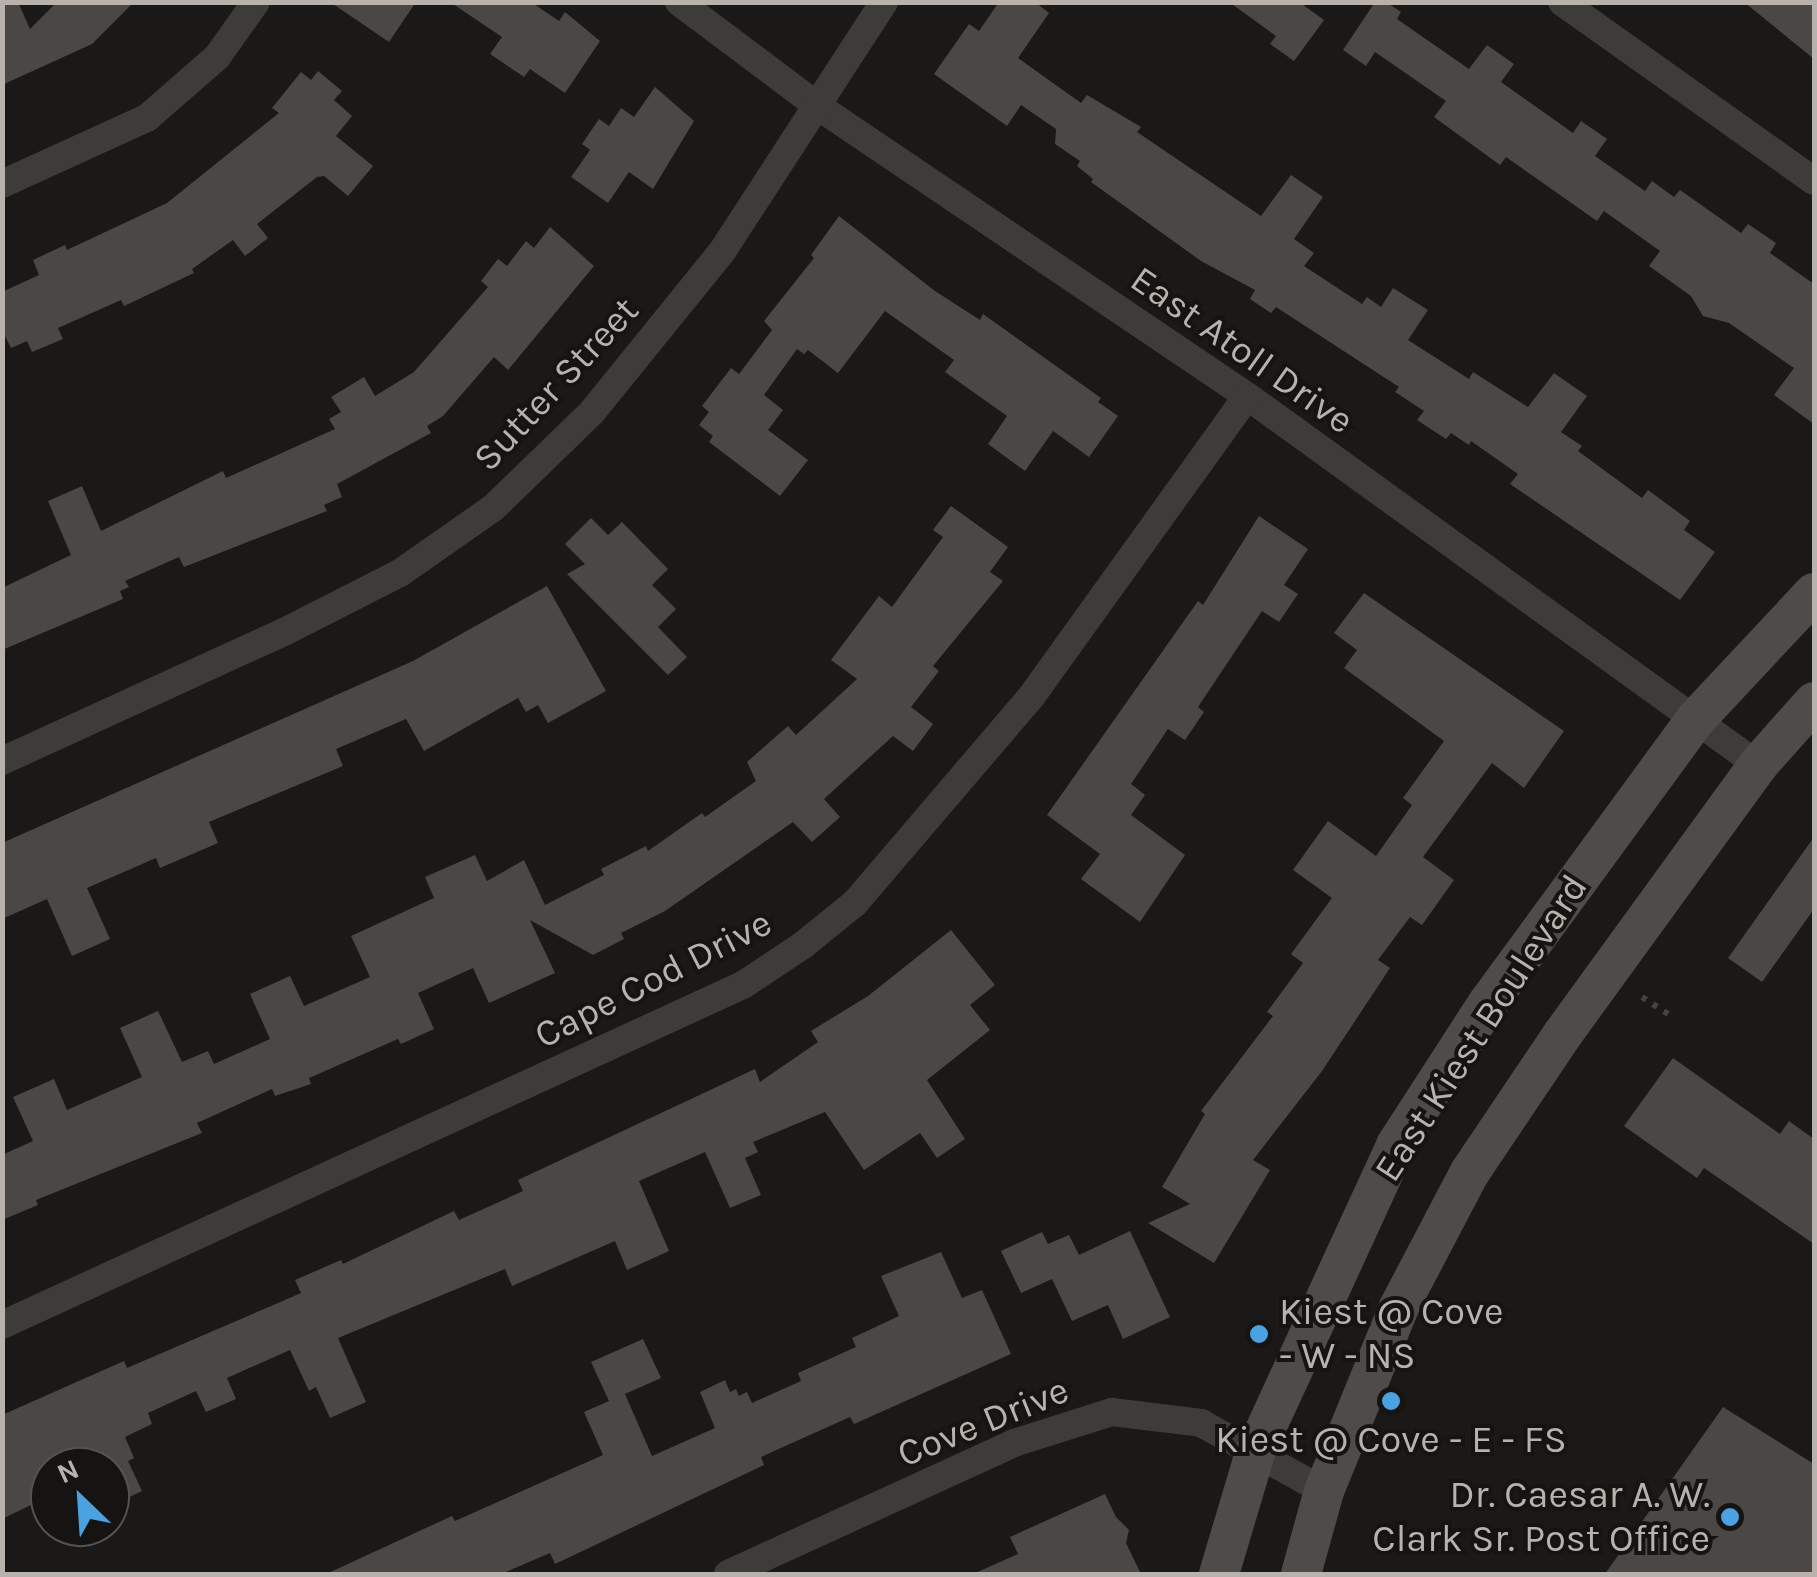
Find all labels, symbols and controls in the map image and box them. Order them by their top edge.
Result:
street label: East Atoll Drive [1122,256,1362,444]
street label: Sutter Street [464,288,648,480]
street label: East Kiest Boulevard [1365,866,1597,1190]
street label: Cape Cod Drive [527,900,779,1058]
place label: Kiest @ Cove - W - NS [1279,1289,1504,1378]
marker: Kiest @ Cove - W - NS [1248,1323,1270,1345]
street label: Cove Drive [891,1367,1075,1477]
marker: Kiest @ Cove - E - FS [1380,1390,1402,1412]
place label: Kiest @ Cove - E - FS [1215,1417,1567,1463]
north arrow [30,1447,130,1547]
text: N [52,1452,84,1490]
place label: Dr. Caesar A. W. Clark Sr. Post Office [1372,1472,1710,1562]
marker: Dr. Caesar A. W. Clark Sr. Post Office [1719,1506,1741,1528]

